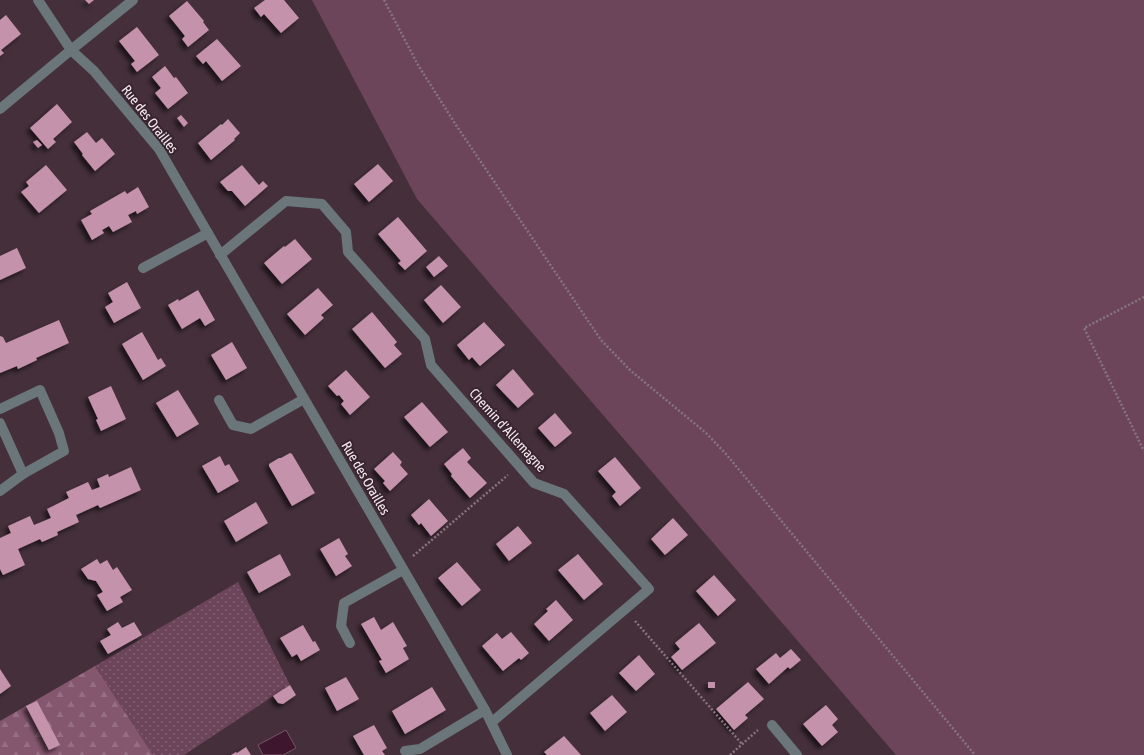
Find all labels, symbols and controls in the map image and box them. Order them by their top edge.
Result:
street label: Rue des Orailles [118,82,182,156]
street label: Chemin d'Allemagne [466,385,550,475]
street label: Rue des Orailles [339,438,394,518]

